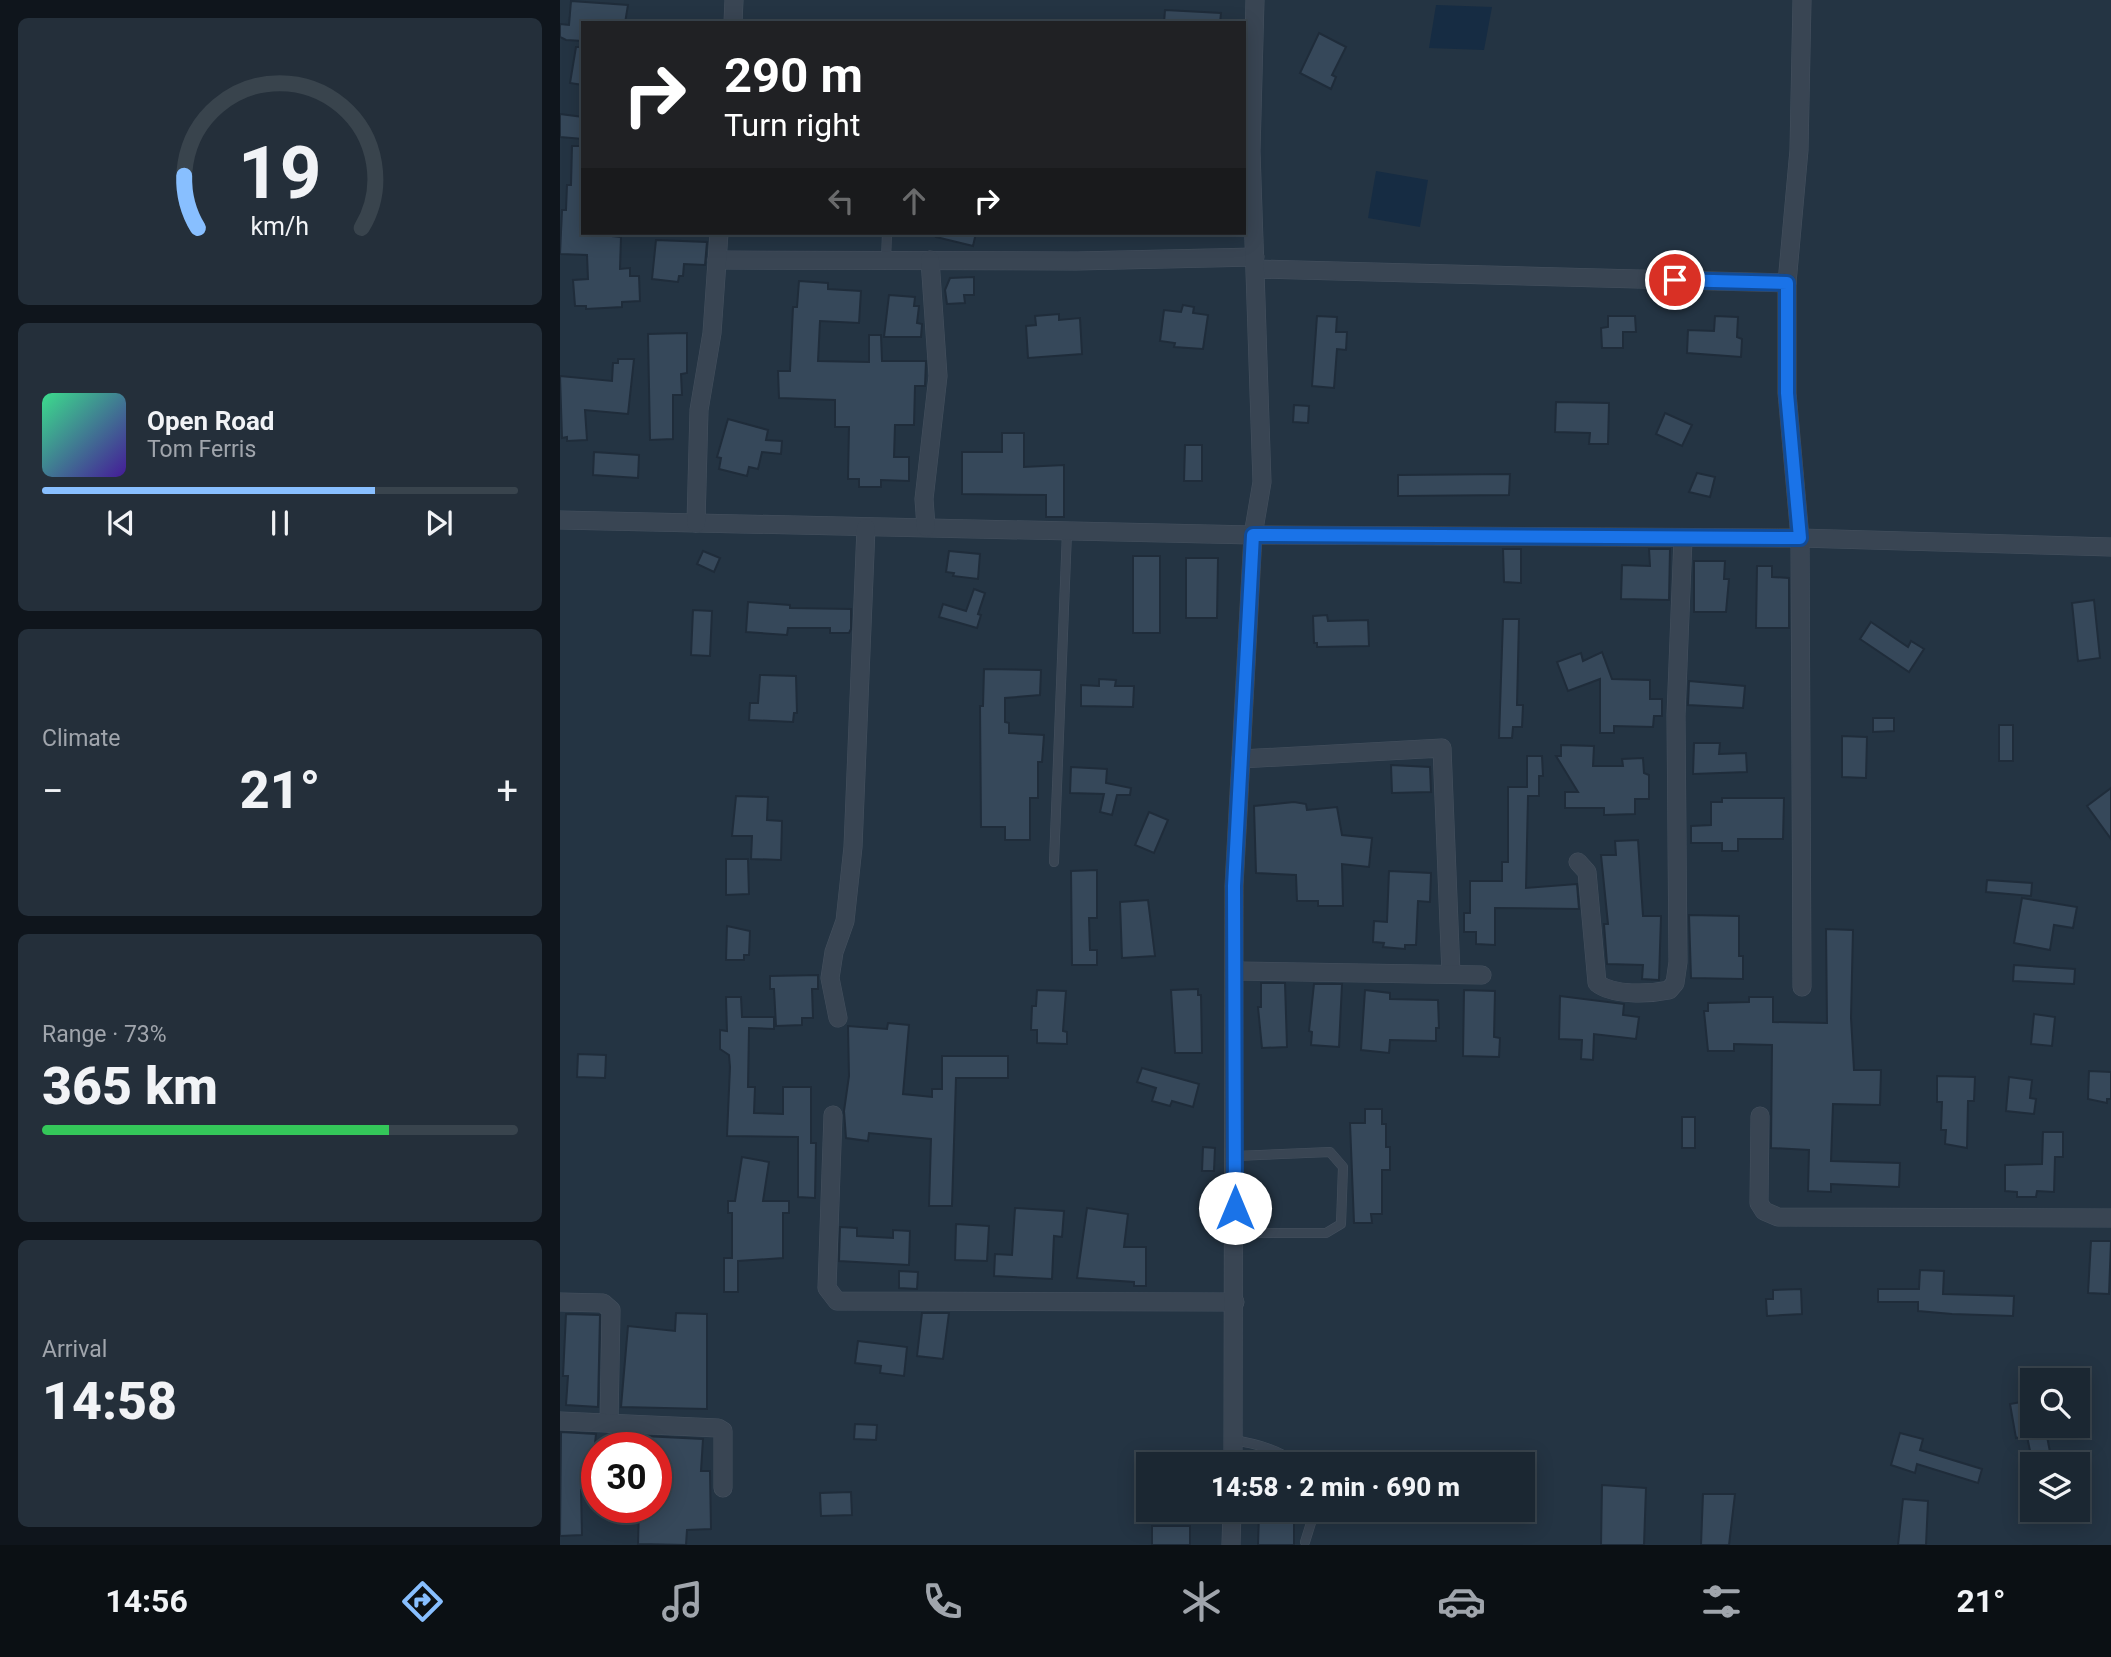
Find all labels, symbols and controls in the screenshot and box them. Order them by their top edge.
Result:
text: 290 m [724,47,863,104]
icon: right [609,49,700,140]
text: Turn right [724,106,860,144]
text: 19 [238,130,322,216]
icon: left [822,182,860,220]
icon: ahead [895,182,933,220]
icon: right [968,182,1006,220]
text: km/h [251,212,309,241]
pin [1645,250,1705,310]
icon: arrive [1656,261,1694,299]
text: Open Road [147,406,275,436]
text: Tom Ferris [147,436,256,463]
icon: previous [102,504,140,542]
icon: pause [261,504,299,542]
icon: next [420,504,458,542]
text: Climate [42,725,121,752]
text: 21° [240,760,320,821]
text: − [42,769,64,813]
text: + [496,769,518,813]
text: Range · 73% [42,1021,167,1048]
text: 365 km [42,1056,218,1117]
position arrow [1198,1171,1272,1245]
text: Arrival [42,1336,107,1363]
map controls [2020,1368,2090,1522]
button: search [2020,1368,2090,1438]
text: 14:58 [42,1371,177,1432]
speed limit sign: 30 [581,1432,672,1523]
button: layers [2020,1452,2090,1522]
text: 14:58 · 2 min · 690 m [1211,1472,1460,1502]
icon: directions [398,1577,447,1626]
icon: music [658,1577,707,1626]
icon: phone [918,1577,967,1626]
icon: climate [1177,1577,1226,1626]
icon: car [1437,1577,1486,1626]
icon: filters [1697,1577,1746,1626]
text: 14:56 [105,1582,188,1620]
text: 21° [1956,1582,2006,1620]

